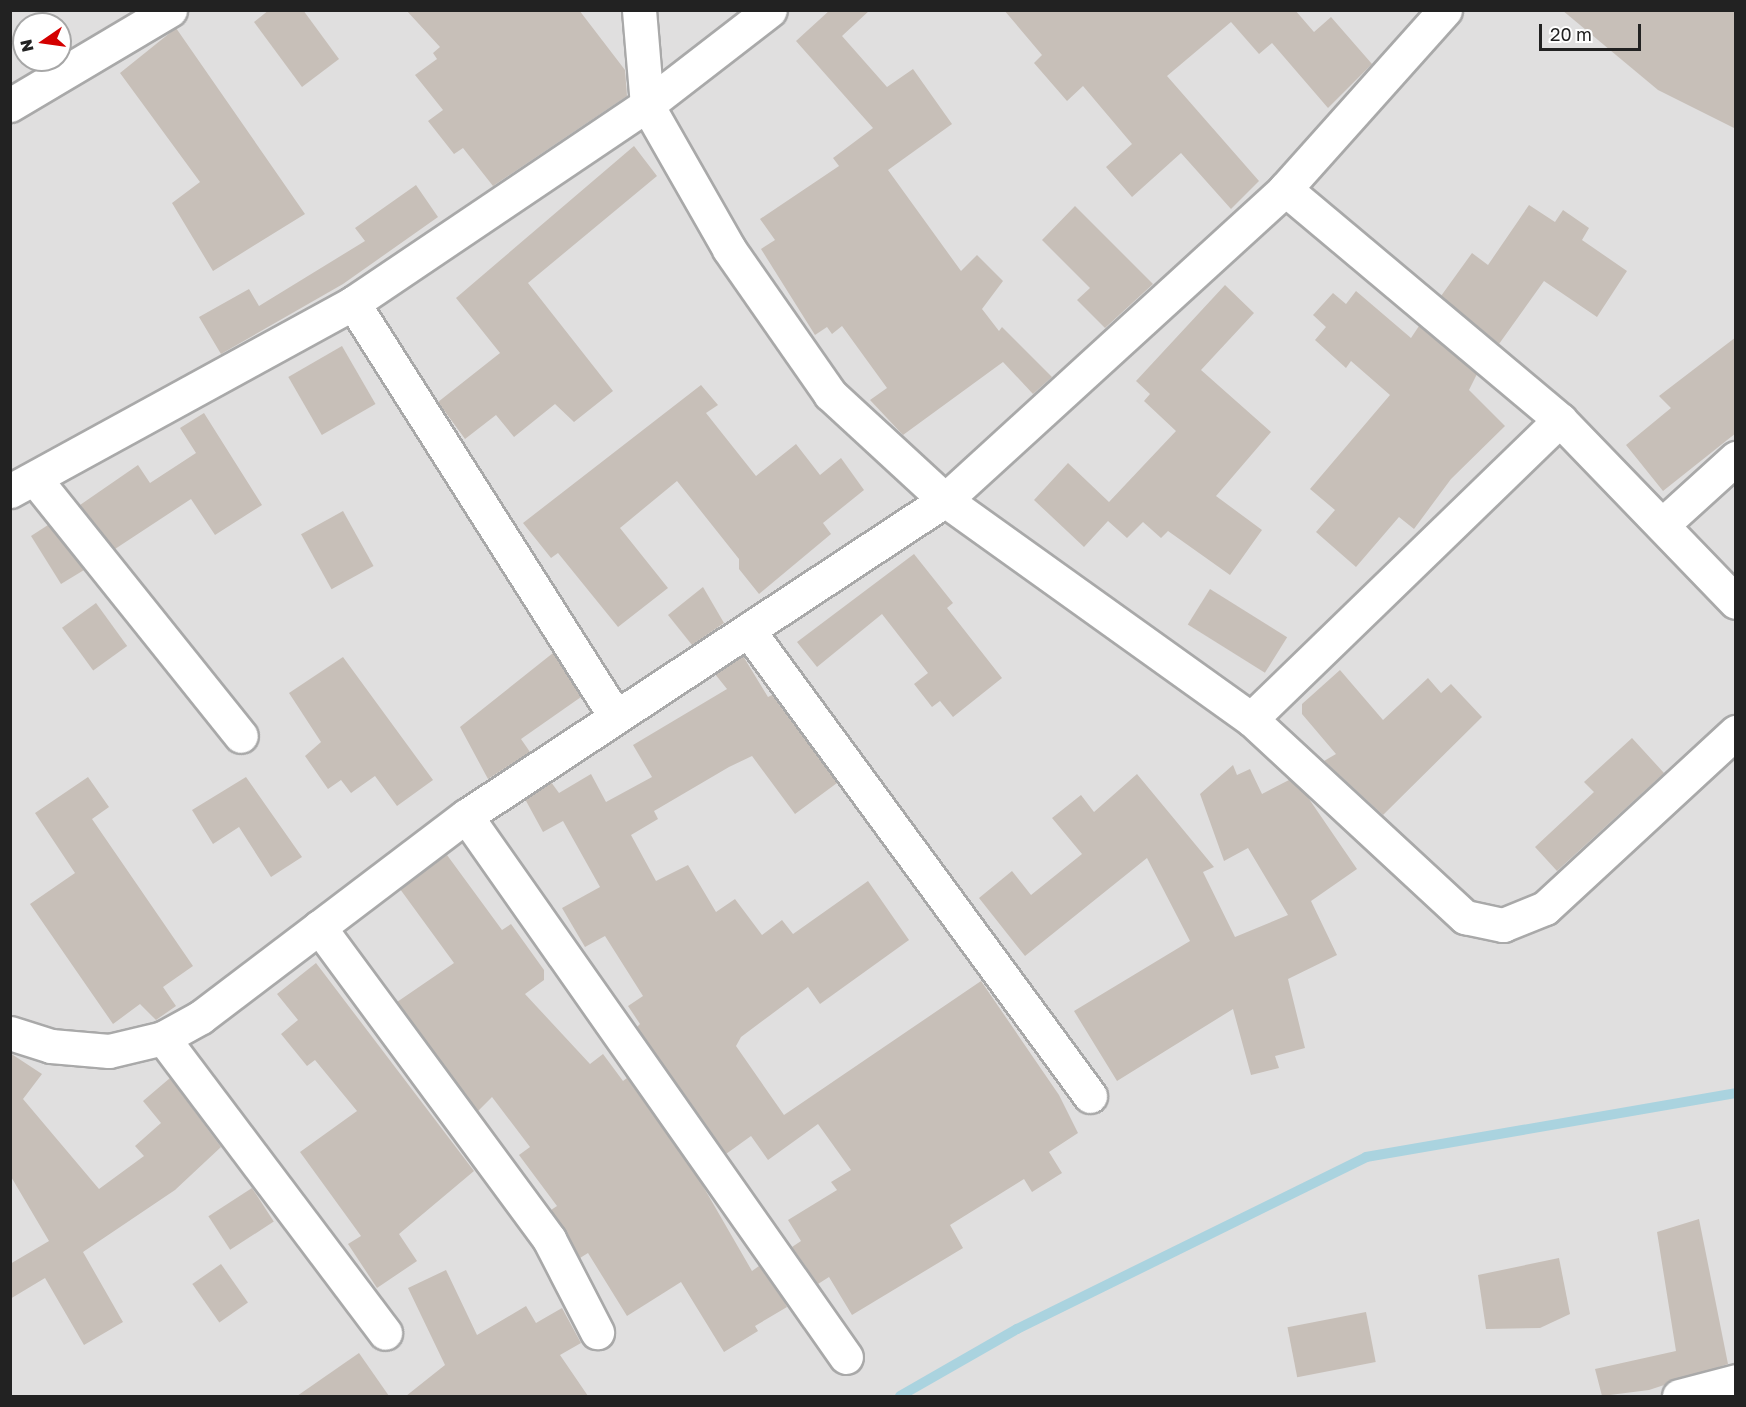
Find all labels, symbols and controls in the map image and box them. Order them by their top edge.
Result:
north arrow [12,12,72,72]
scale bar [1542,12,1644,50]
text: 20 m [1550,23,1592,45]
text: N [15,37,38,54]

